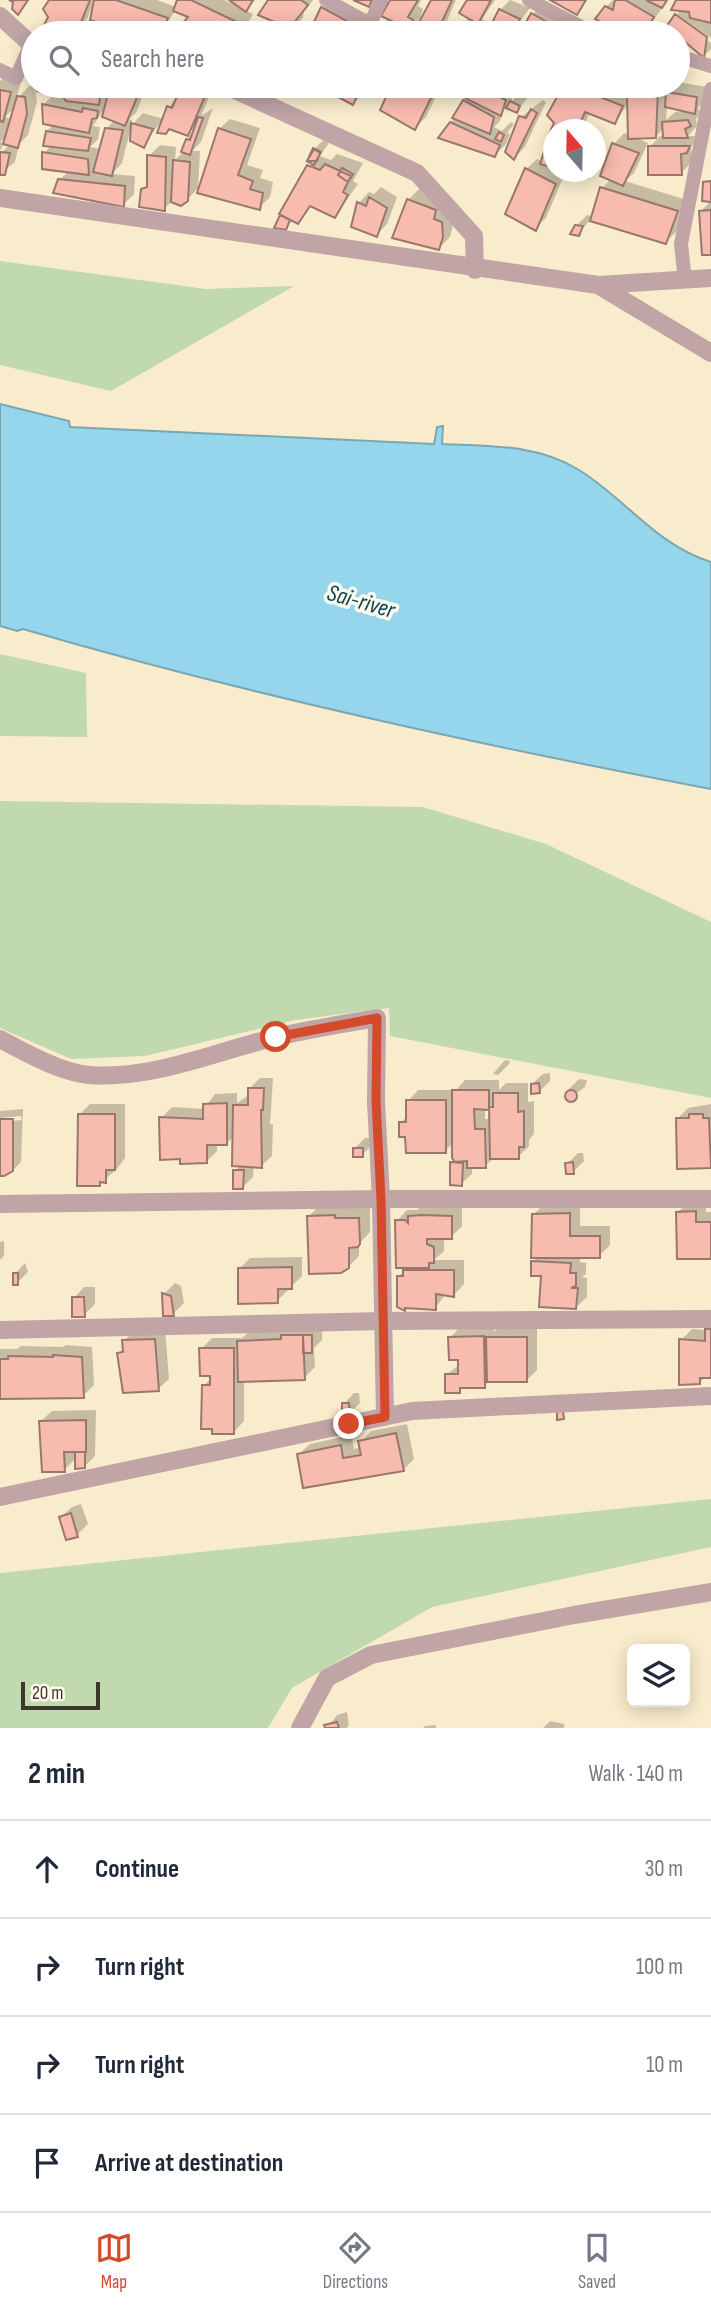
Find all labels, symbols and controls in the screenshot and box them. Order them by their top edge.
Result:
search box [21,21,690,98]
icon: search [45,41,83,79]
text: Search here [101,44,204,75]
north arrow [543,119,606,182]
water label: Sai-river [324,578,399,625]
route start [260,1021,291,1052]
route end [333,1408,364,1439]
map controls [627,1644,690,1707]
button: layers [627,1644,690,1707]
scale bar [21,1679,100,1711]
text: 20 m [32,1682,64,1705]
text: 2 min [28,1756,85,1792]
text: Walk · 140 m [588,1760,683,1788]
icon: ahead [28,1850,66,1888]
text: Continue [95,1854,179,1885]
text: 30 m [645,1855,683,1883]
icon: right [28,1948,66,1986]
text: Turn right [95,1952,184,1983]
text: 100 m [636,1953,683,1981]
icon: right [28,2046,66,2084]
text: Turn right [95,2050,184,2081]
text: 10 m [646,2051,683,2079]
icon: arrive [28,2144,66,2182]
text: Arrive at destination [95,2148,283,2179]
tab: Map [95,2229,133,2294]
tab: Directions [323,2229,388,2294]
tab: Saved [578,2229,616,2294]

